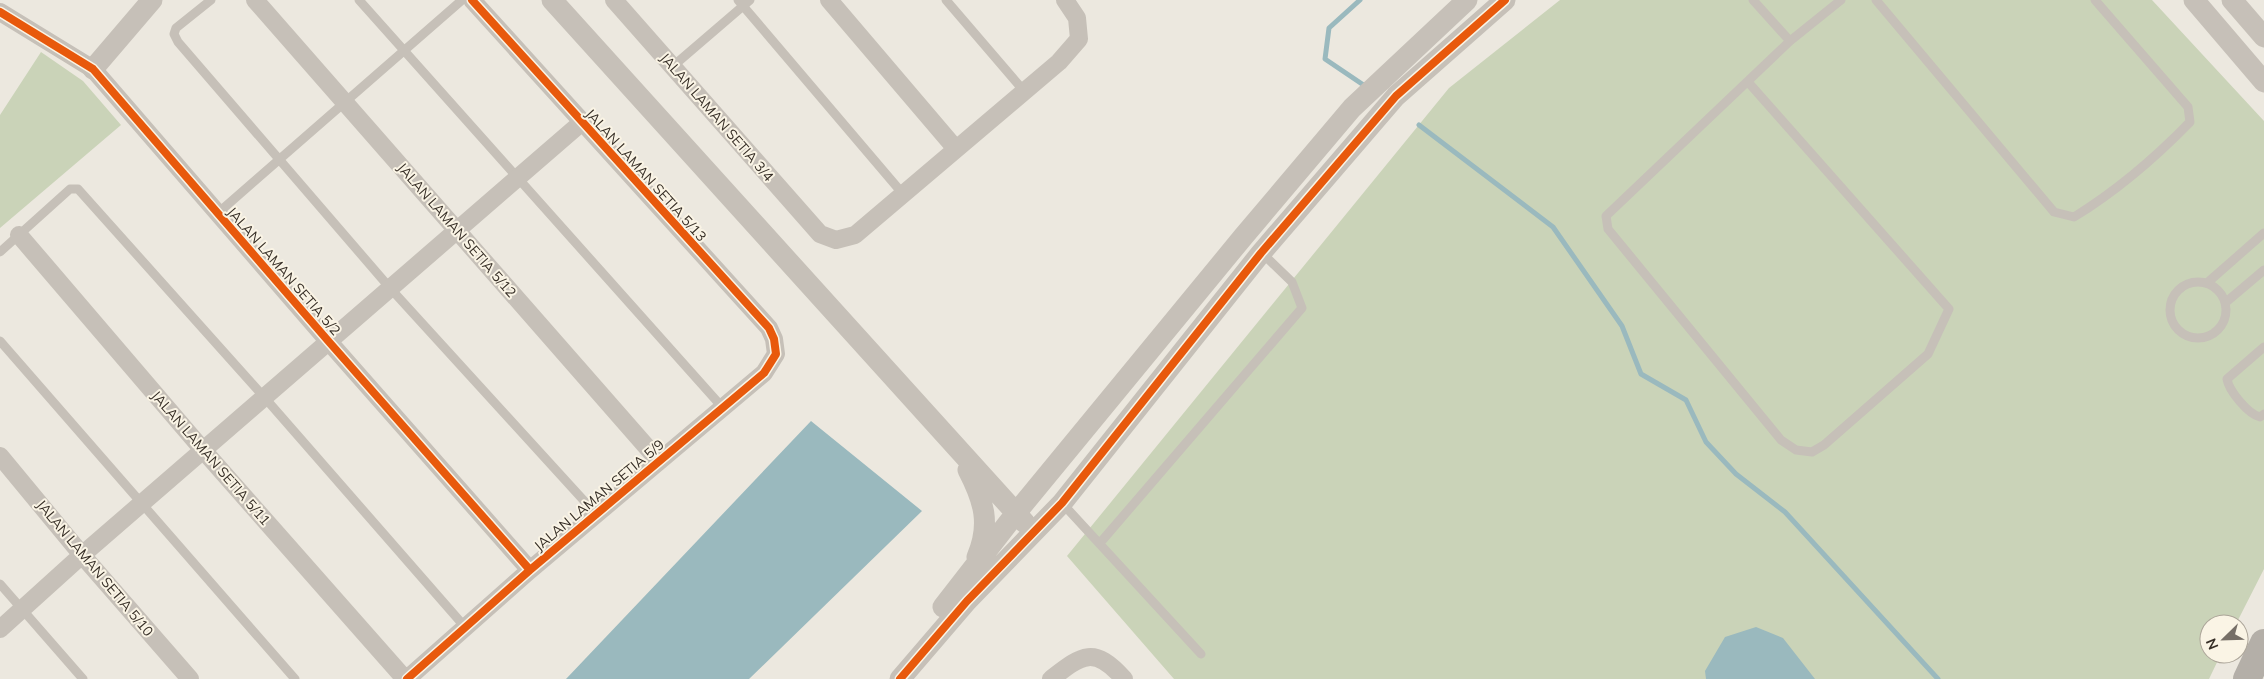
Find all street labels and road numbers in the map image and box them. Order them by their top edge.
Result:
street label: JALAN LAMAN SETIA 3/4 [656,49,778,185]
street label: JALAN LAMAN SETIA 5/13 [582,105,710,245]
street label: JALAN LAMAN SETIA 5/12 [394,159,520,301]
street label: JALAN LAMAN SETIA 5/2 [223,203,345,339]
street label: JALAN LAMAN SETIA 5/11 [148,387,274,529]
street label: JALAN LAMAN SETIA 5/9 [530,435,668,555]
street label: JALAN LAMAN SETIA 5/10 [33,496,157,640]

